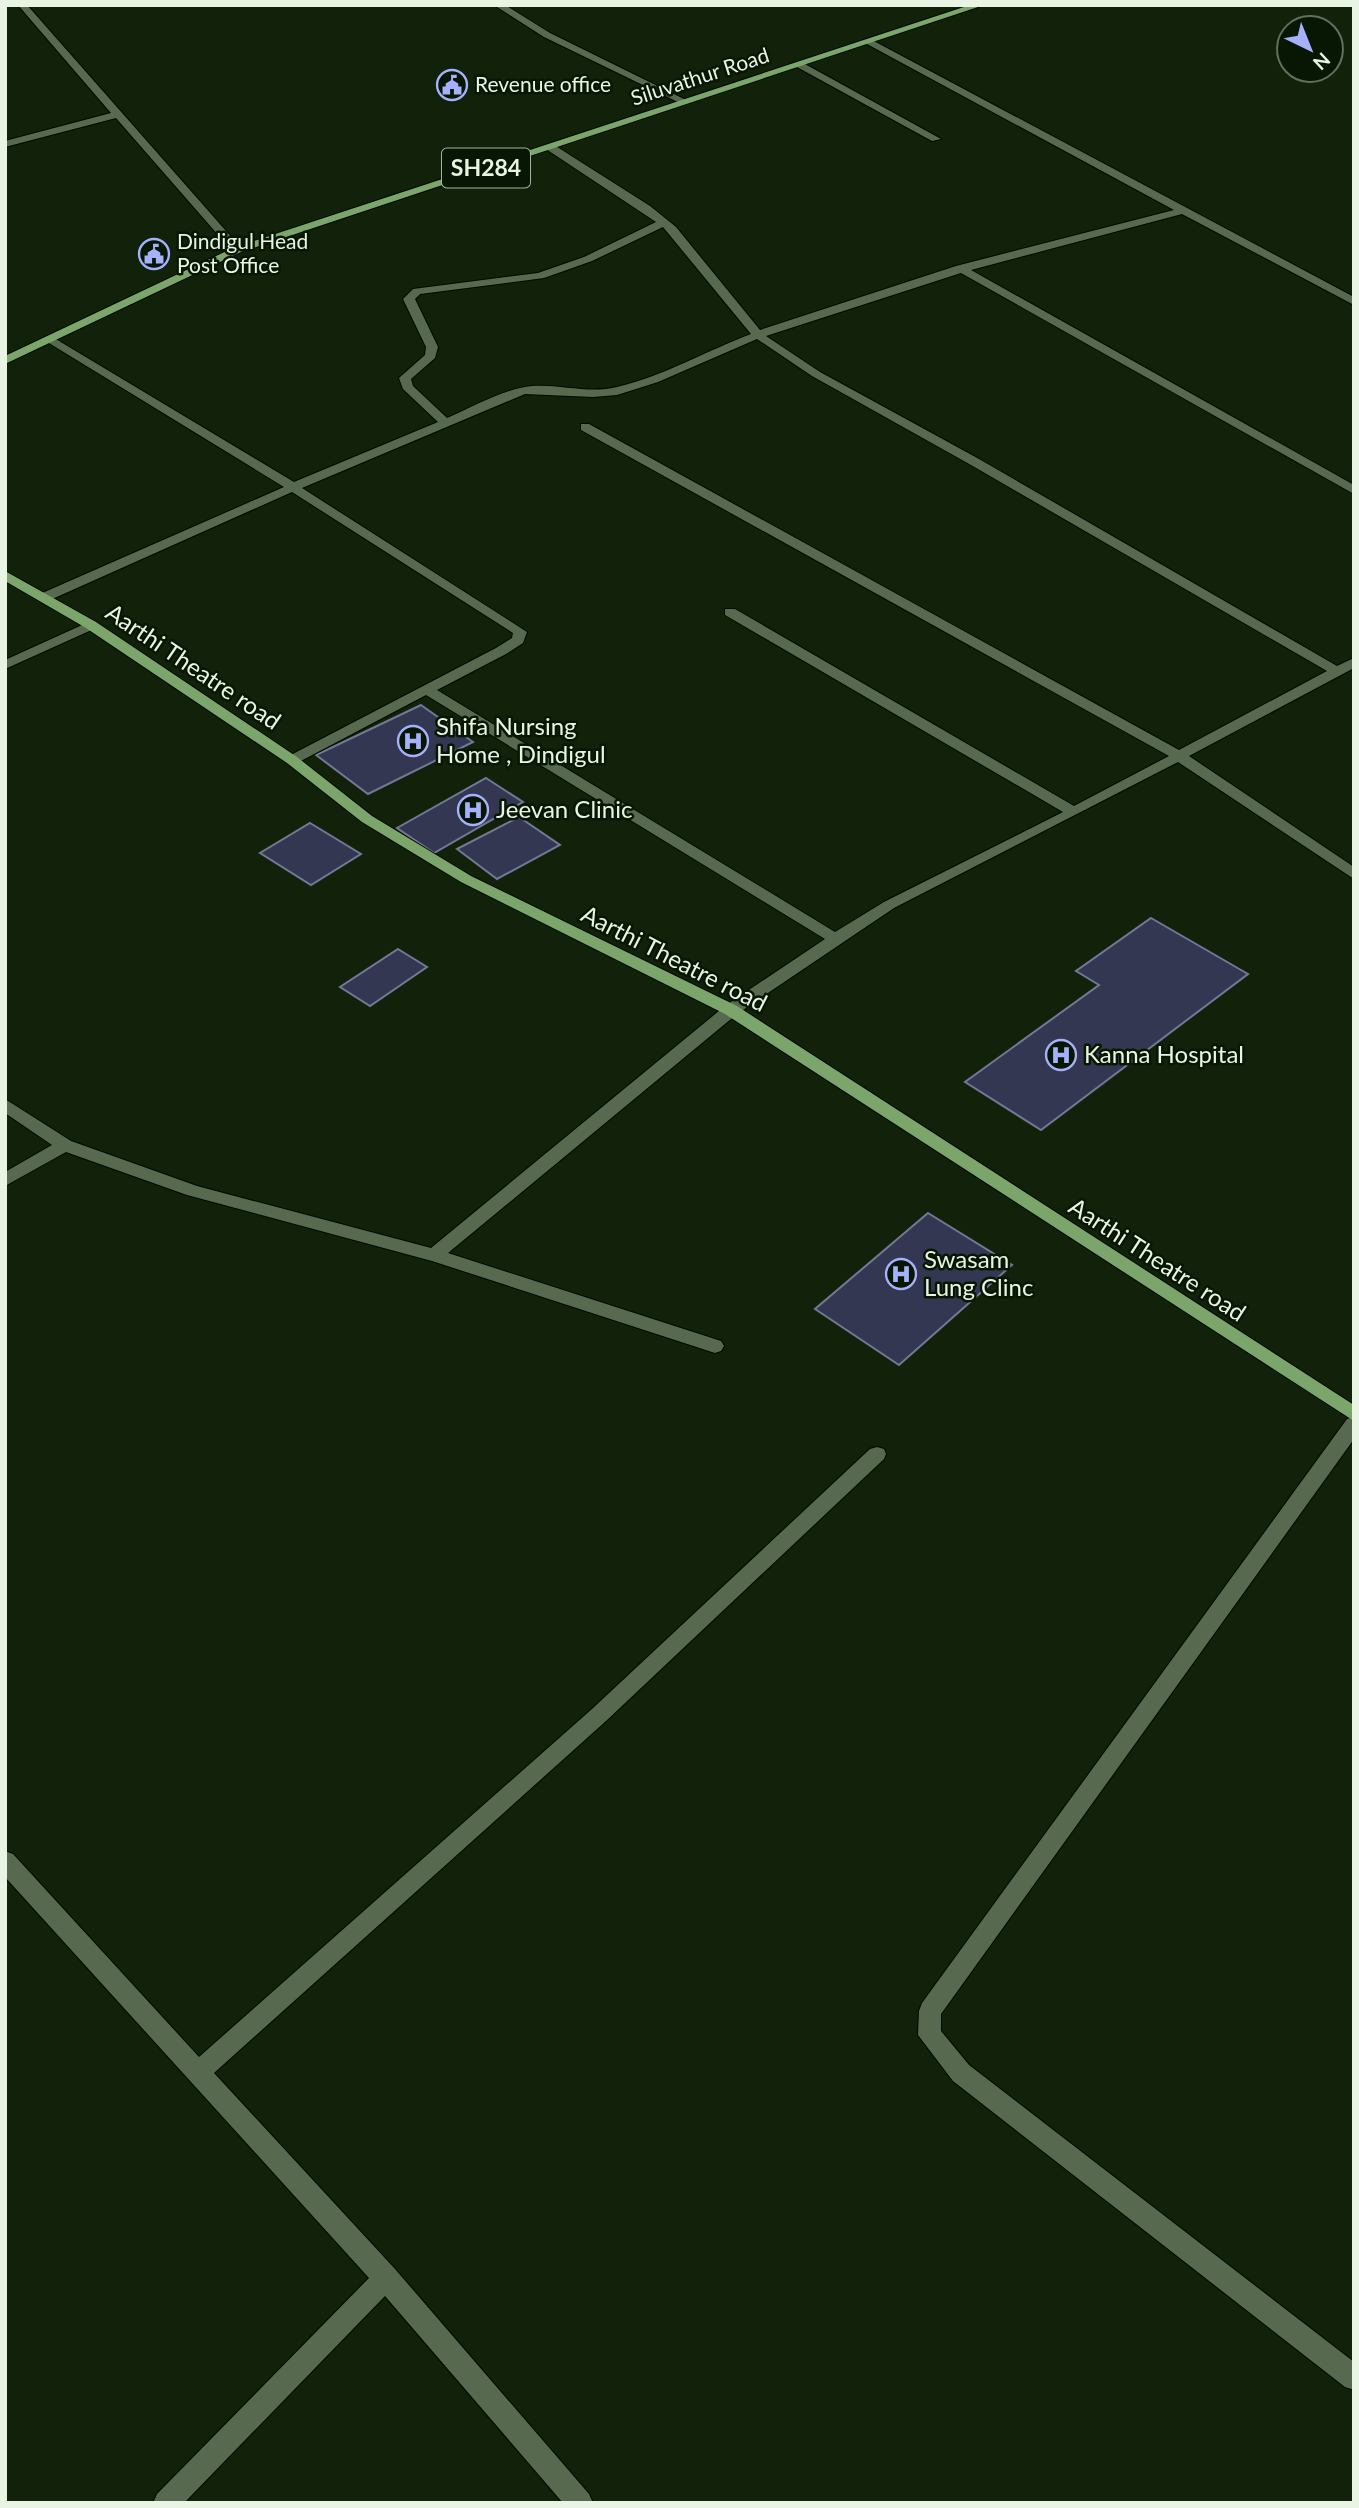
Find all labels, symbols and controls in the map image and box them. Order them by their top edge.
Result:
north arrow [1275,14,1345,84]
street label: Siluvathur Road [627,41,772,110]
text: N [1309,48,1335,75]
public building icon: Revenue office [435,68,469,102]
place label: Revenue office [475,71,611,96]
road number: SH284 [442,148,530,188]
place label: Dindigul Head Post Office [177,228,308,277]
public building icon: Dindigul Head Post Office [137,237,171,271]
street label: Aarthi Theatre road [101,596,287,735]
place label: Shifa Nursing Home , Dindigul [436,711,606,768]
hospital icon: Shifa Nursing Home , Dindigul [396,724,430,758]
hospital icon: Jeevan Clinic [456,793,490,827]
place label: Jeevan Clinic [496,794,632,823]
street label: Aarthi Theatre road [577,898,773,1017]
hospital icon: Kanna Hospital [1044,1038,1078,1072]
place label: Kanna Hospital [1084,1039,1244,1068]
street label: Aarthi Theatre road [1064,1191,1252,1327]
place label: Swasam Lung Clinc [924,1244,1033,1301]
hospital icon: Swasam Lung Clinc [884,1257,918,1291]

